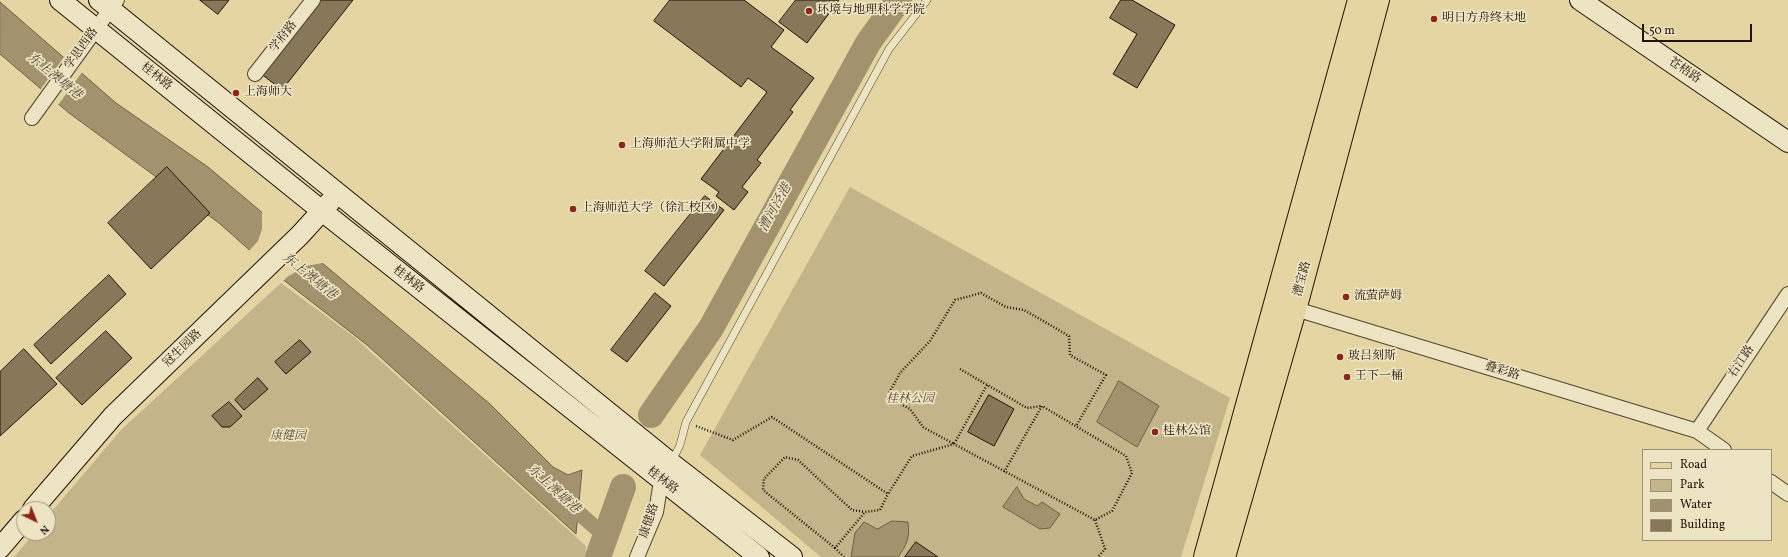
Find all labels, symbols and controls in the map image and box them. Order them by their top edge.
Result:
place label: 环境与地理科学学院 [817,4,925,18]
marker: 环境与地理科学学院 [804,6,814,16]
place label: 明日方舟终末地 [1442,12,1526,26]
marker: 明日方舟终末地 [1429,14,1439,24]
scale bar [1644,16,1754,42]
street label: 学府路 [267,18,301,56]
text: 50 m [1649,23,1675,39]
street label: 学思西路 [62,25,102,73]
water label: 东上澳塘港 [24,50,84,104]
street label: 苍梧路 [1665,55,1703,87]
street label: 桂林路 [137,60,175,94]
place label: 上海师大 [244,86,292,100]
marker: 上海师大 [231,88,241,98]
place label: 上海师范大学附属中学 [630,138,750,152]
marker: 上海师范大学附属中学 [617,140,627,150]
water label: 漕河泾港 [757,181,795,235]
place label: 上海师范大学（徐汇校区） [581,202,725,216]
marker: 上海师范大学（徐汇校区） [568,204,578,214]
water label: 东上澳塘港 [279,250,339,304]
street label: 漕宝路 [1291,260,1315,298]
street label: 桂林路 [389,263,427,297]
place label: 流萤萨姆 [1354,290,1402,304]
marker: 流萤萨姆 [1341,292,1351,302]
street label: 冠生园路 [161,327,205,371]
street label: 右江路 [1726,343,1758,381]
place label: 玻吕刻斯 [1348,350,1396,364]
marker: 玻吕刻斯 [1335,352,1345,362]
street label: 叠彩路 [1483,360,1521,384]
place label: 王下一桶 [1355,370,1403,384]
marker: 王下一桶 [1342,372,1352,382]
park label: 桂林公园 [886,393,934,407]
place label: 桂林公馆 [1163,425,1211,439]
marker: 桂林公馆 [1150,427,1160,437]
park label: 康健园 [270,430,306,444]
legend [1642,449,1772,541]
text: Road [1680,457,1707,473]
water label: 东上澳塘港 [524,462,582,518]
street label: 桂林路 [643,464,681,498]
text: Park [1680,477,1705,493]
text: Water [1680,497,1712,513]
north arrow [16,501,56,541]
street label: 康健路 [637,502,663,540]
text: Building [1680,517,1725,533]
text: N [36,521,52,538]

